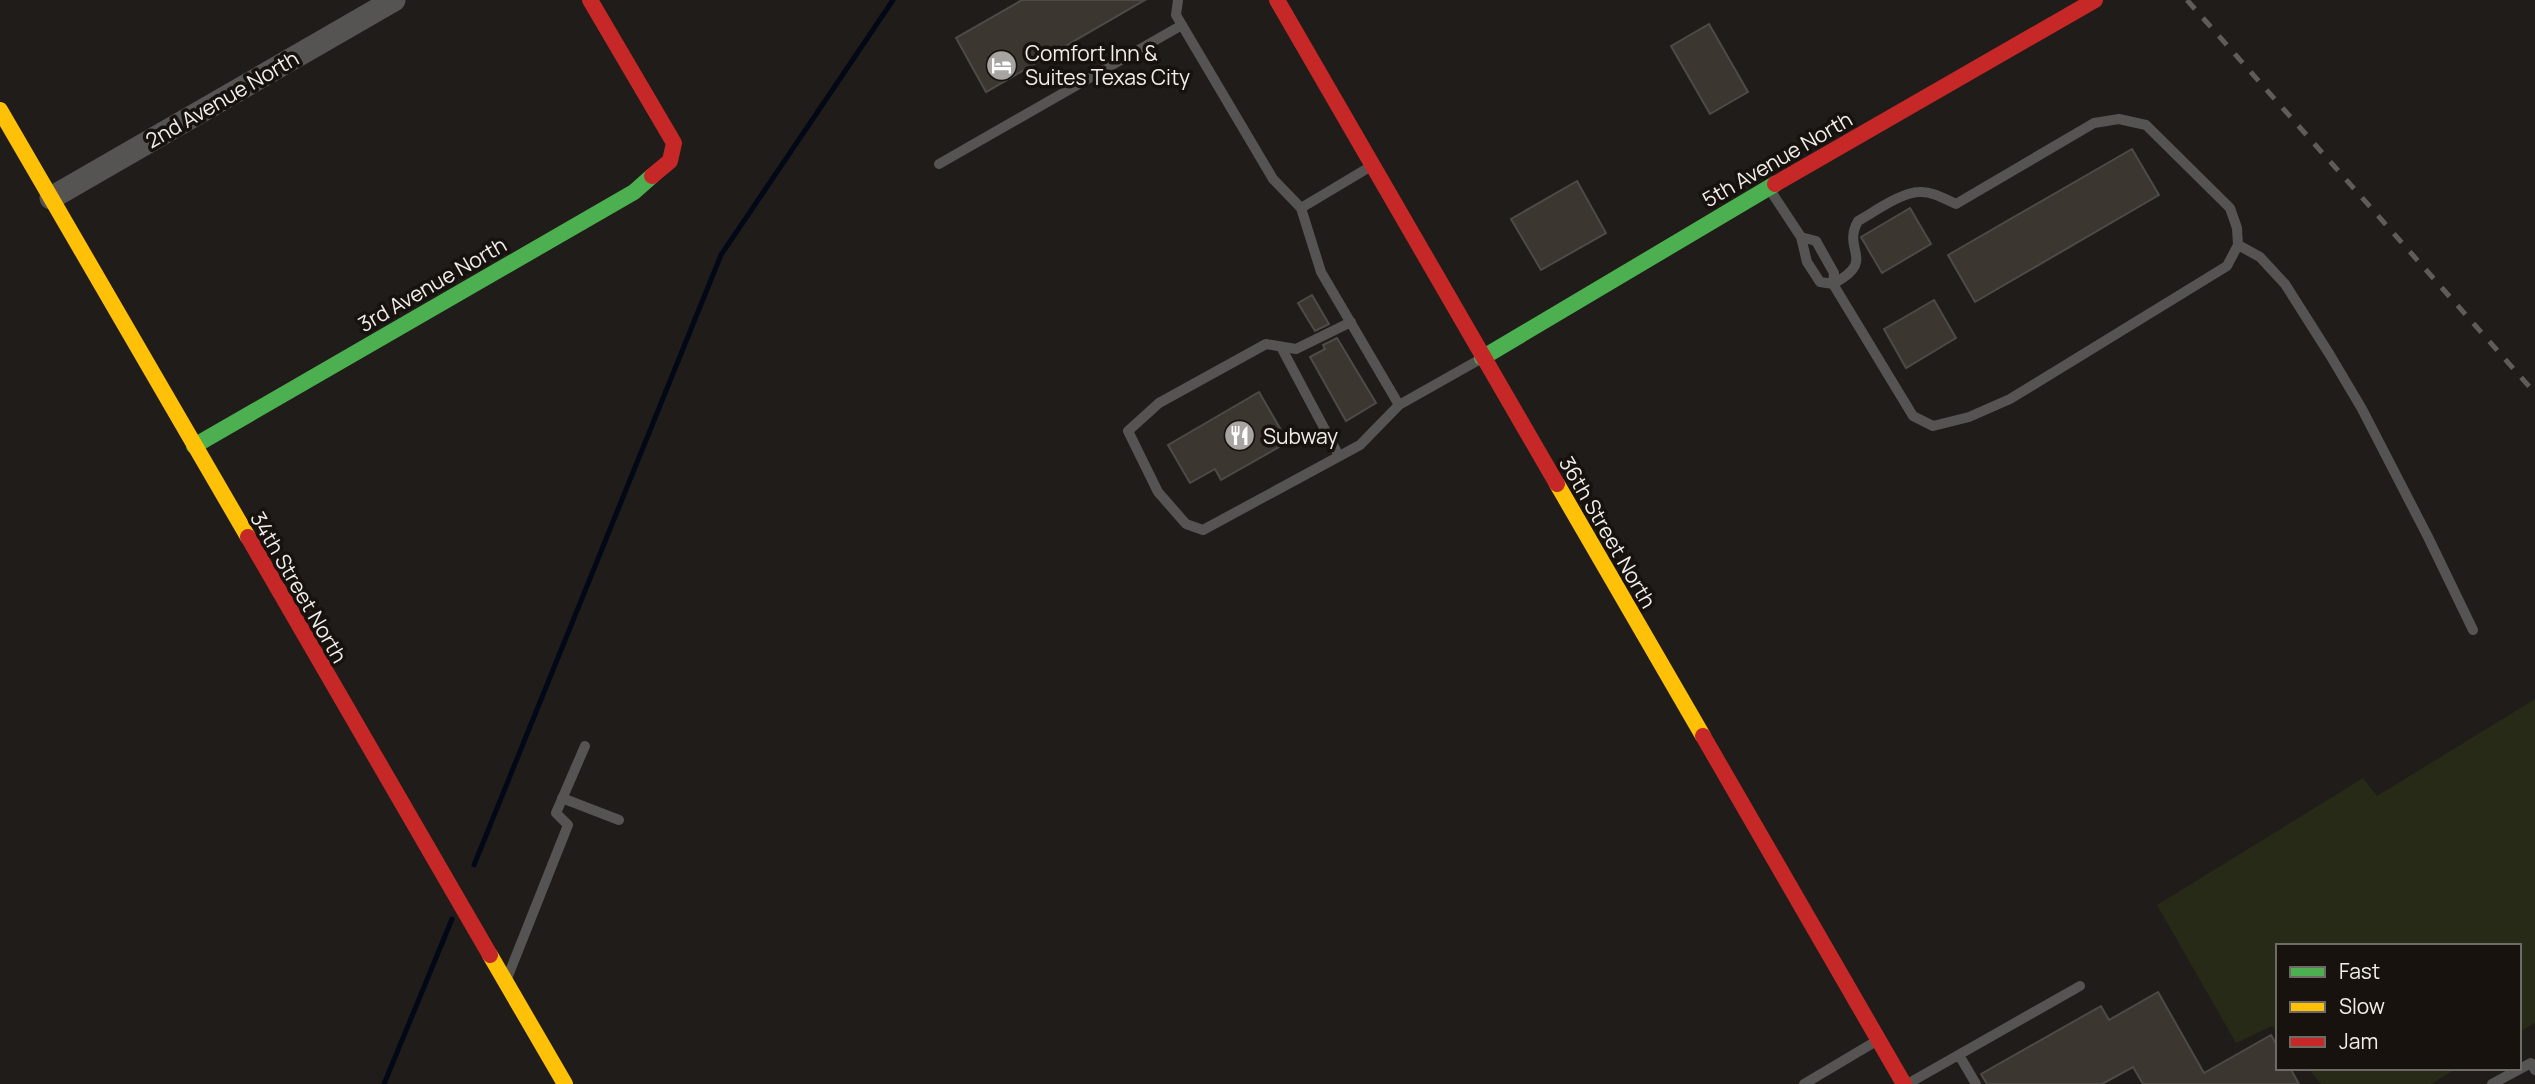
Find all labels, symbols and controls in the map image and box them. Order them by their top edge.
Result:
place label: Comfort Inn & Suites Texas City [1025,39,1190,91]
street label: 2nd Avenue North [140,44,304,154]
hotel icon: Comfort Inn & Suites Texas City [985,48,1019,82]
street label: 5th Avenue North [1697,105,1857,213]
street label: 3rd Avenue North [353,230,511,338]
restaurant icon: Subway [1223,419,1257,453]
place label: Subway [1263,422,1338,450]
street label: 36th Street North [1553,451,1663,613]
street label: 34th Street North [244,506,354,668]
legend [2276,944,2521,1070]
text: Fast [2339,957,2380,985]
text: Slow [2339,992,2385,1020]
text: Jam [2339,1027,2378,1055]

